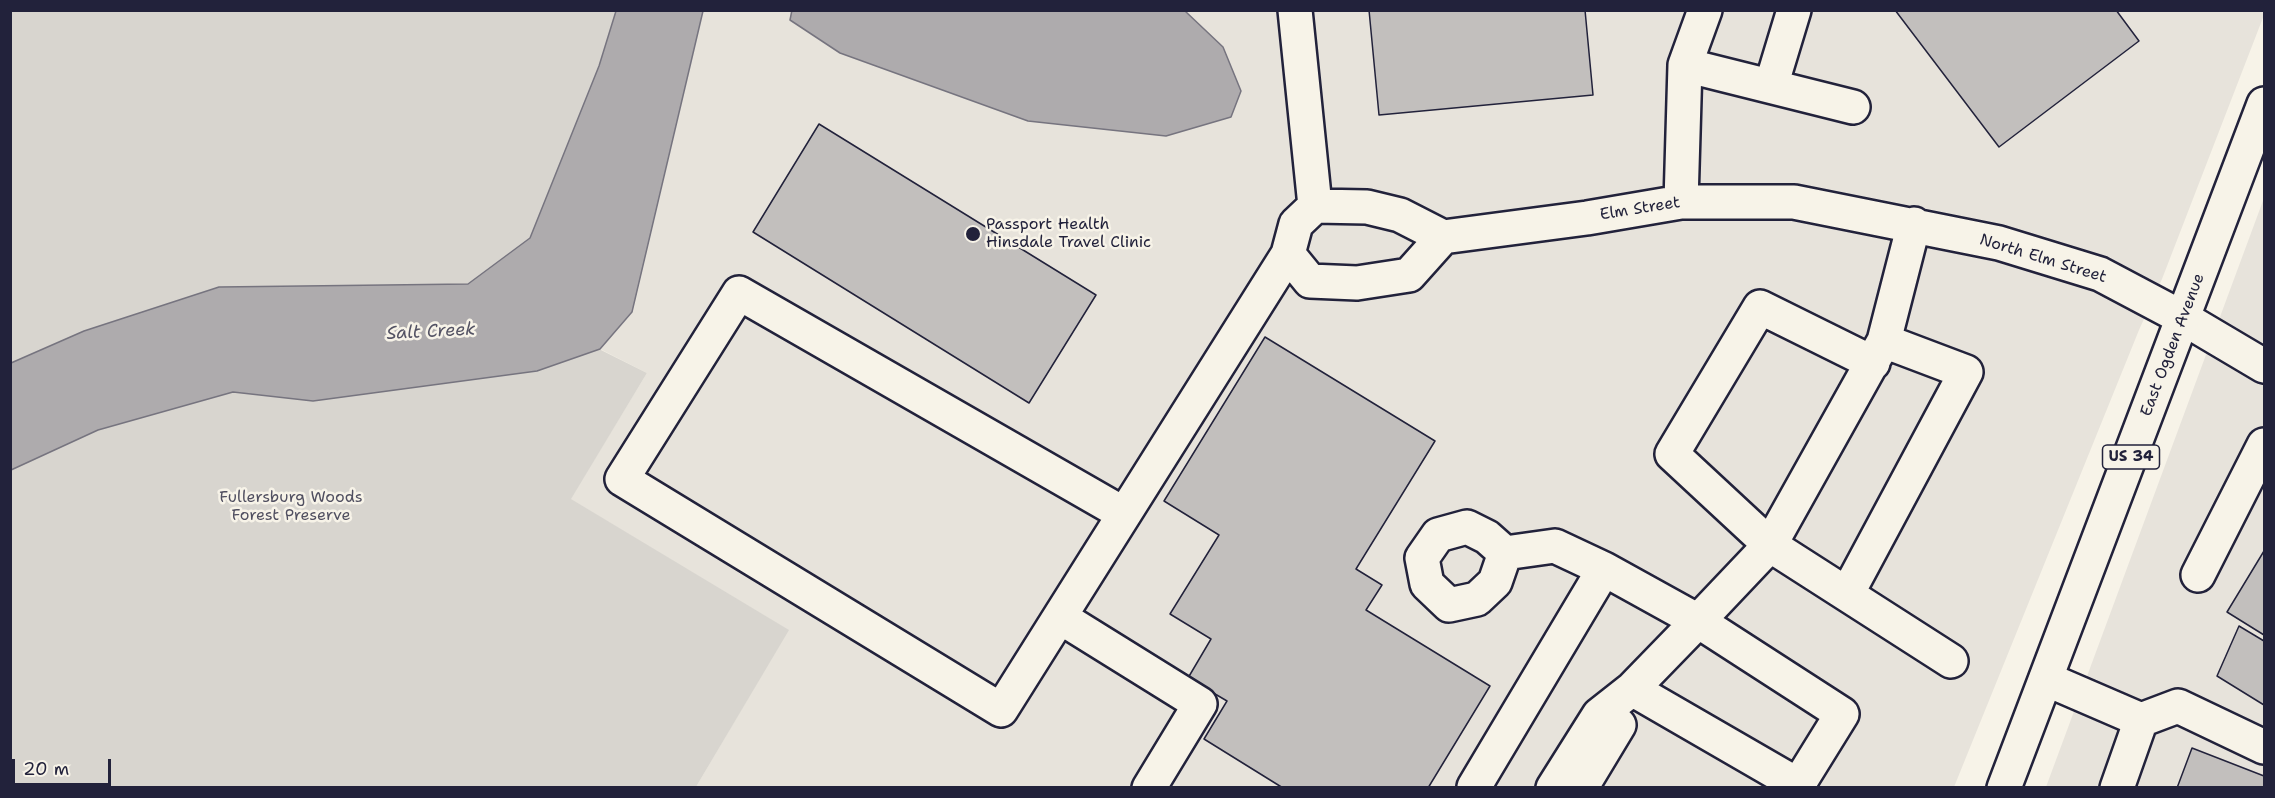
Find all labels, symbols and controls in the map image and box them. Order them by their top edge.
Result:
street label: Elm Street [1599,193,1681,225]
place label: Passport Health Hinsdale Travel Clinic [986,215,1151,253]
marker: Passport Health Hinsdale Travel Clinic [964,225,982,243]
street label: North Elm Street [1977,231,2109,287]
street label: East Ogden Avenue [2137,271,2209,419]
water label: Salt Creek [386,319,476,345]
road number: US 34 [2102,445,2160,469]
park label: Fullersburg Woods Forest Preserve [219,488,363,526]
scale bar [15,747,114,785]
text: 20 m [23,757,69,781]

